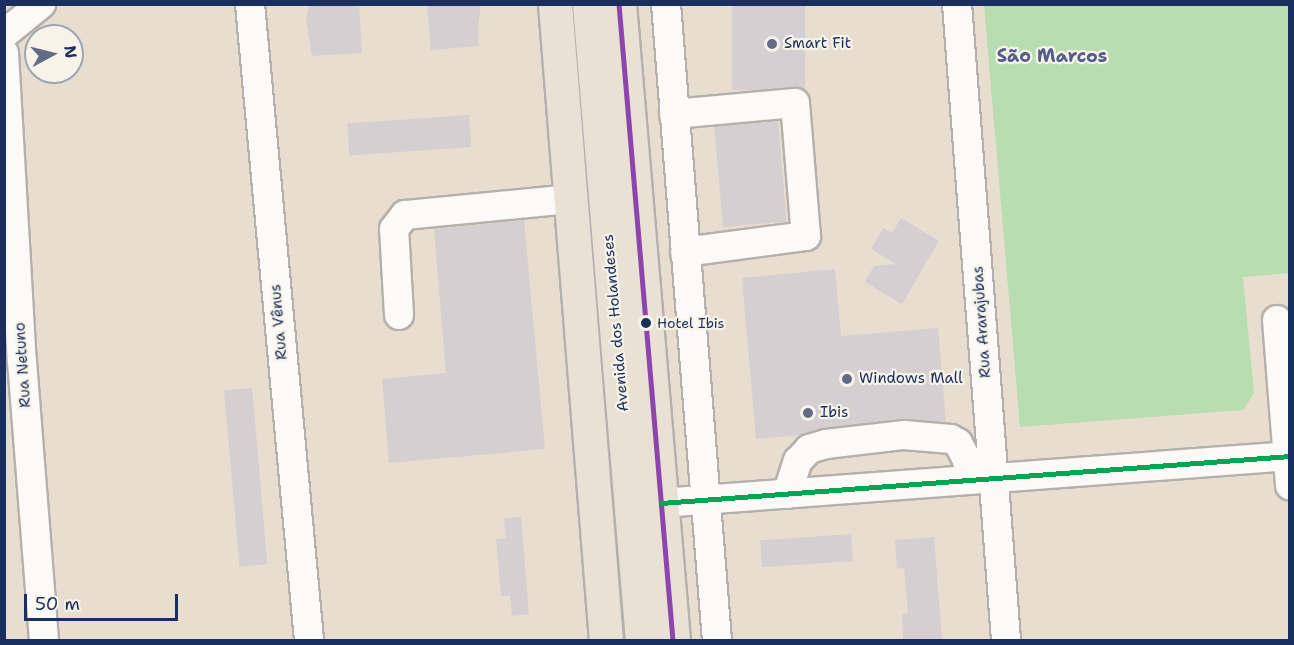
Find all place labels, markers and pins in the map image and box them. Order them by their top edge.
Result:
place label: Smart Fit [784,35,851,53]
marker: Smart Fit [765,37,779,51]
place label: Hotel Ibis [657,315,724,331]
marker: Hotel Ibis [640,317,652,329]
place label: Windows Mall [859,370,963,388]
marker: Windows Mall [840,372,854,386]
place label: Ibis [820,404,848,422]
marker: Ibis [801,406,815,420]

